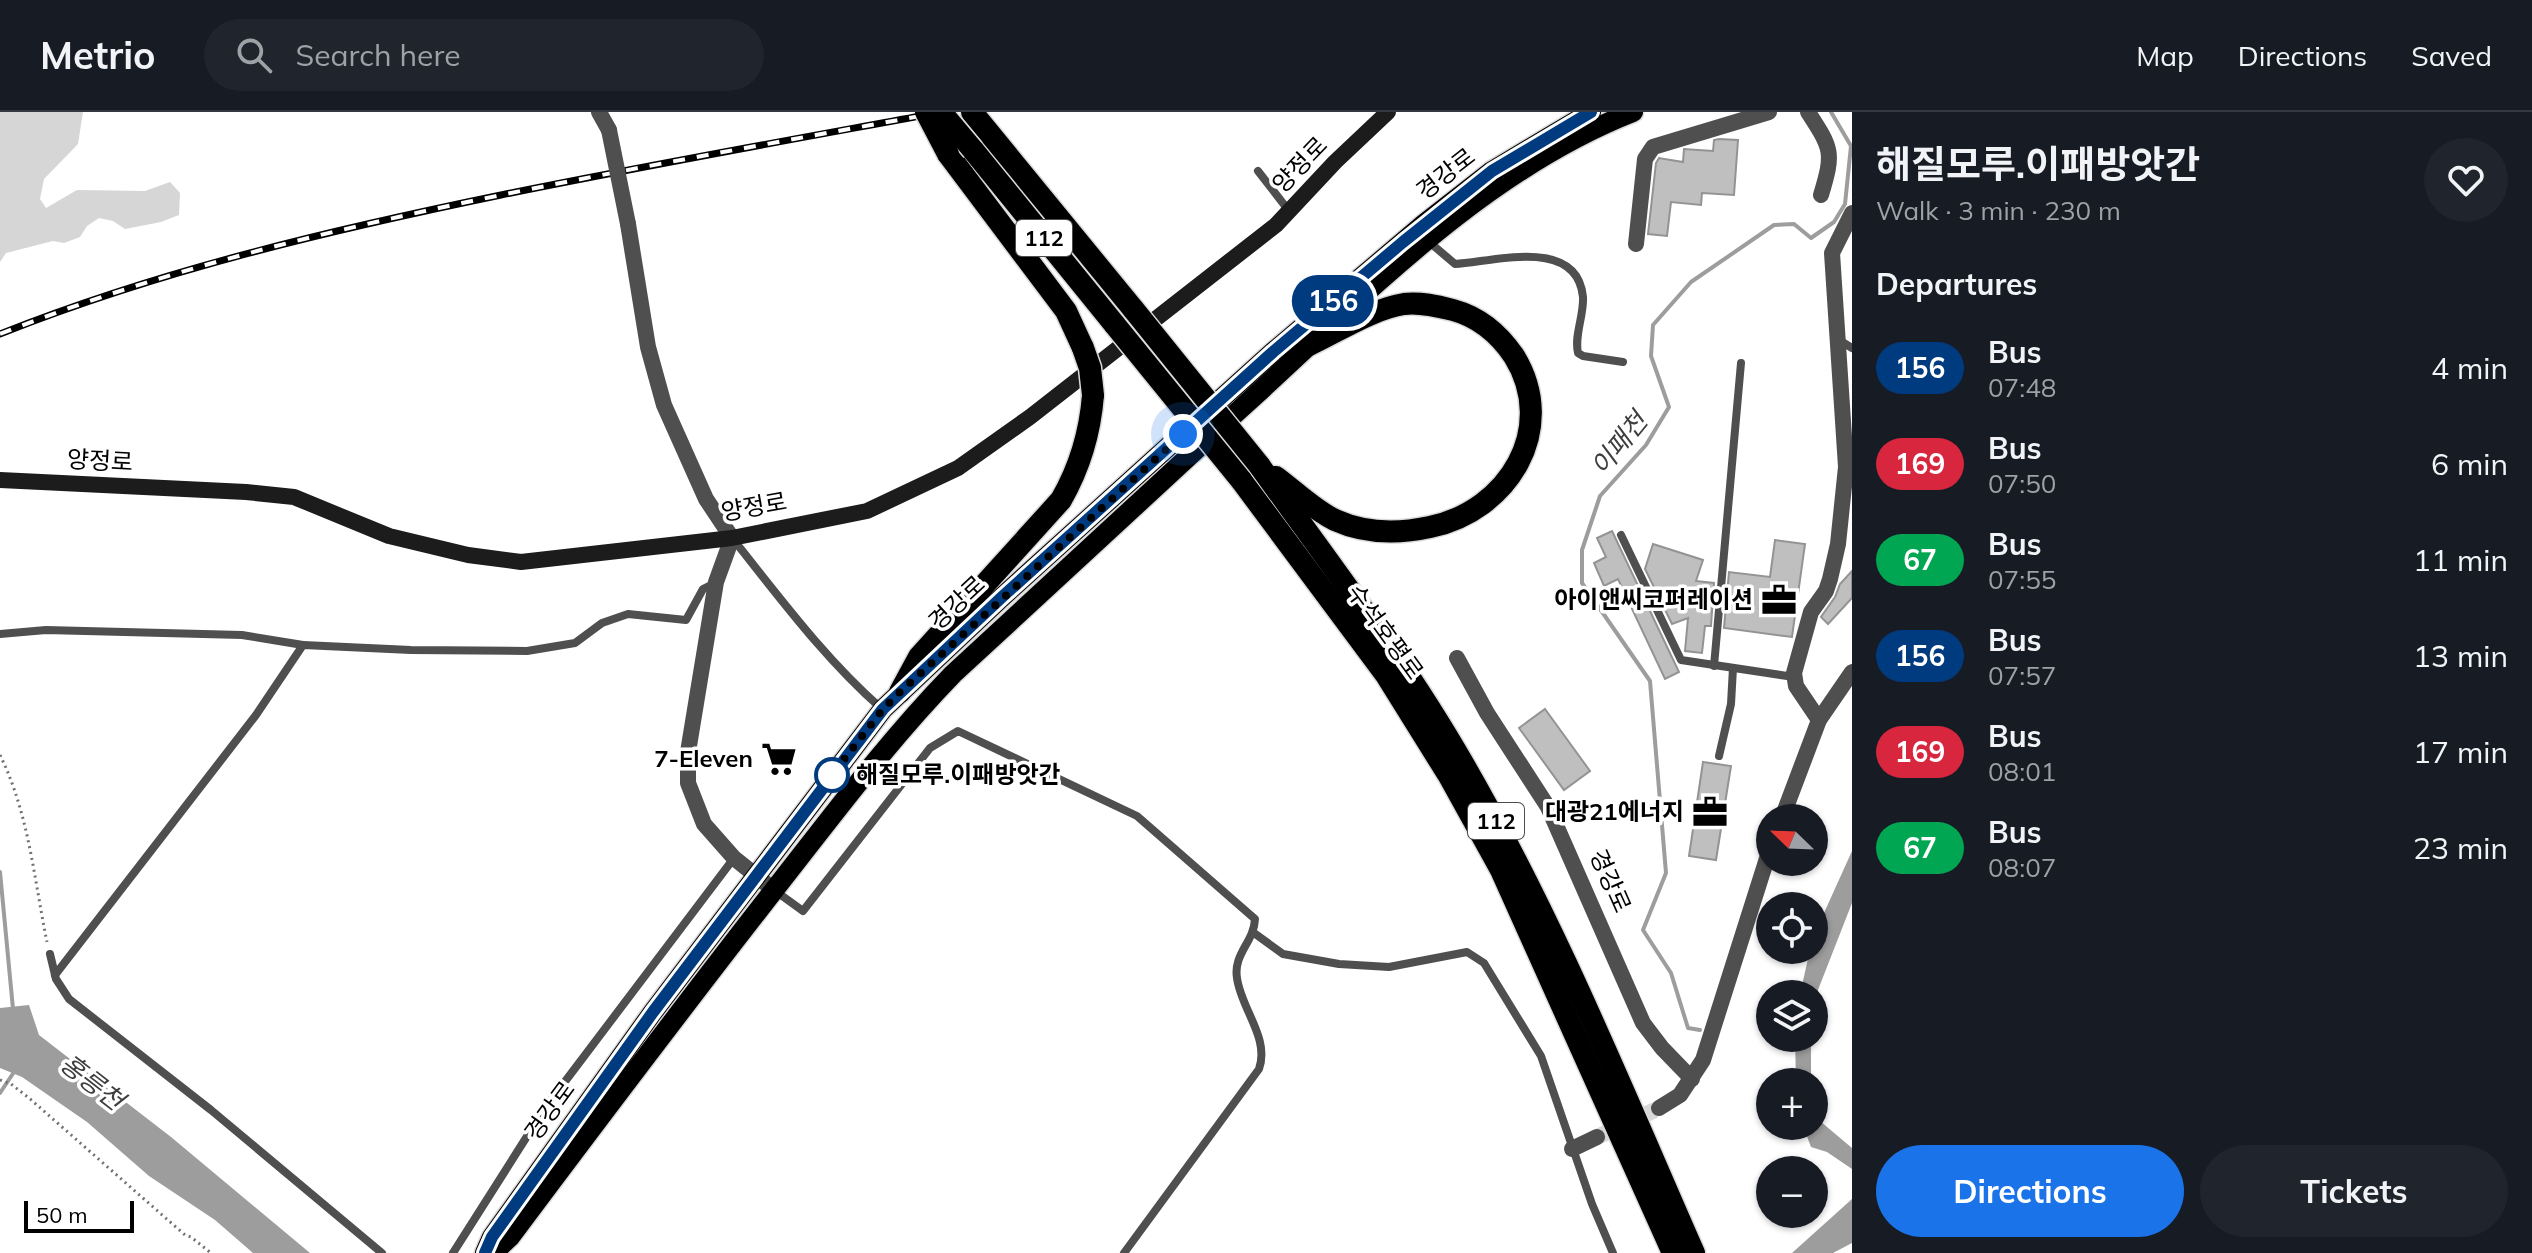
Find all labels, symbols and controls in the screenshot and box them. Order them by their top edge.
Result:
search box [204,19,764,91]
text: Metrio [40,31,156,79]
icon: search [232,33,276,77]
text: Search here [296,36,460,74]
text: Map [2136,38,2194,73]
text: Directions [2238,38,2367,73]
text: Saved [2411,38,2492,73]
street label: 양정로 [1265,130,1333,199]
button: heart [2424,138,2508,222]
text: 해질모루.이패방앗간 [1876,140,2200,188]
street label: 경강로 [1410,141,1481,205]
text: Walk · 3 min · 230 m [1876,194,2121,227]
road number: 112 [1016,220,1072,256]
text: Departures [1876,265,2037,303]
line badge: 156 [1287,275,1379,327]
text: 156 [1308,283,1358,318]
text: Bus [1988,333,2042,371]
text: 4 min [2431,349,2508,387]
text: 156 [1895,350,1945,385]
text: 07:48 [1988,371,2056,404]
water label: 이패천 [1583,403,1656,482]
your location [1163,414,1203,454]
text: Bus [1988,429,2042,467]
street label: 양정로 [66,443,134,477]
text: 6 min [2431,445,2508,483]
text: 169 [1895,446,1945,481]
text: 07:50 [1988,467,2056,500]
street label: 양정로 [719,485,789,527]
text: Bus [1988,525,2042,563]
text: 11 min [2413,541,2508,579]
text: 67 [1903,542,1937,577]
text: 07:55 [1988,563,2056,596]
street label: 경강로 [922,569,991,636]
street label: 수석호평로 [1341,578,1430,685]
office icon: 아이앤씨코퍼레이션 [1760,581,1798,619]
place label: 아이앤씨코퍼레이션 [1554,584,1753,614]
text: Bus [1988,621,2042,659]
text: 13 min [2413,637,2508,675]
text: 156 [1895,638,1945,673]
text: 07:57 [1988,659,2056,692]
text: Bus [1988,717,2042,755]
text: 17 min [2413,733,2508,771]
text: 169 [1895,734,1945,769]
supermarket icon: 7-Eleven [760,740,798,778]
place label: 7-Eleven [654,743,753,773]
text: 08:01 [1988,755,2056,788]
marker: 해질모루.이패방앗간 [815,758,849,792]
place label: 해질모루.이패방앗간 [856,759,1061,789]
office icon: 대광21에너지 [1691,793,1729,831]
place label: 대광21에너지 [1545,796,1684,826]
road number: 112 [1468,803,1524,839]
north arrow [1756,804,1828,876]
map controls [1756,804,1828,1228]
text: Bus [1988,813,2042,851]
text: 23 min [2413,829,2508,867]
text: 67 [1903,830,1937,865]
street label: 경강로 [1584,844,1638,917]
text: 08:07 [1988,851,2056,884]
button: locate [1756,892,1828,964]
button: layers [1756,980,1828,1052]
water label: 홍릉천 [54,1047,133,1119]
button: + [1756,1068,1828,1140]
street label: 경강로 [518,1075,581,1146]
button: Directions [1876,1145,2184,1237]
button: Tickets [2200,1145,2508,1237]
button: − [1756,1156,1828,1228]
scale bar [24,1197,134,1233]
text: 50 m [36,1201,87,1229]

